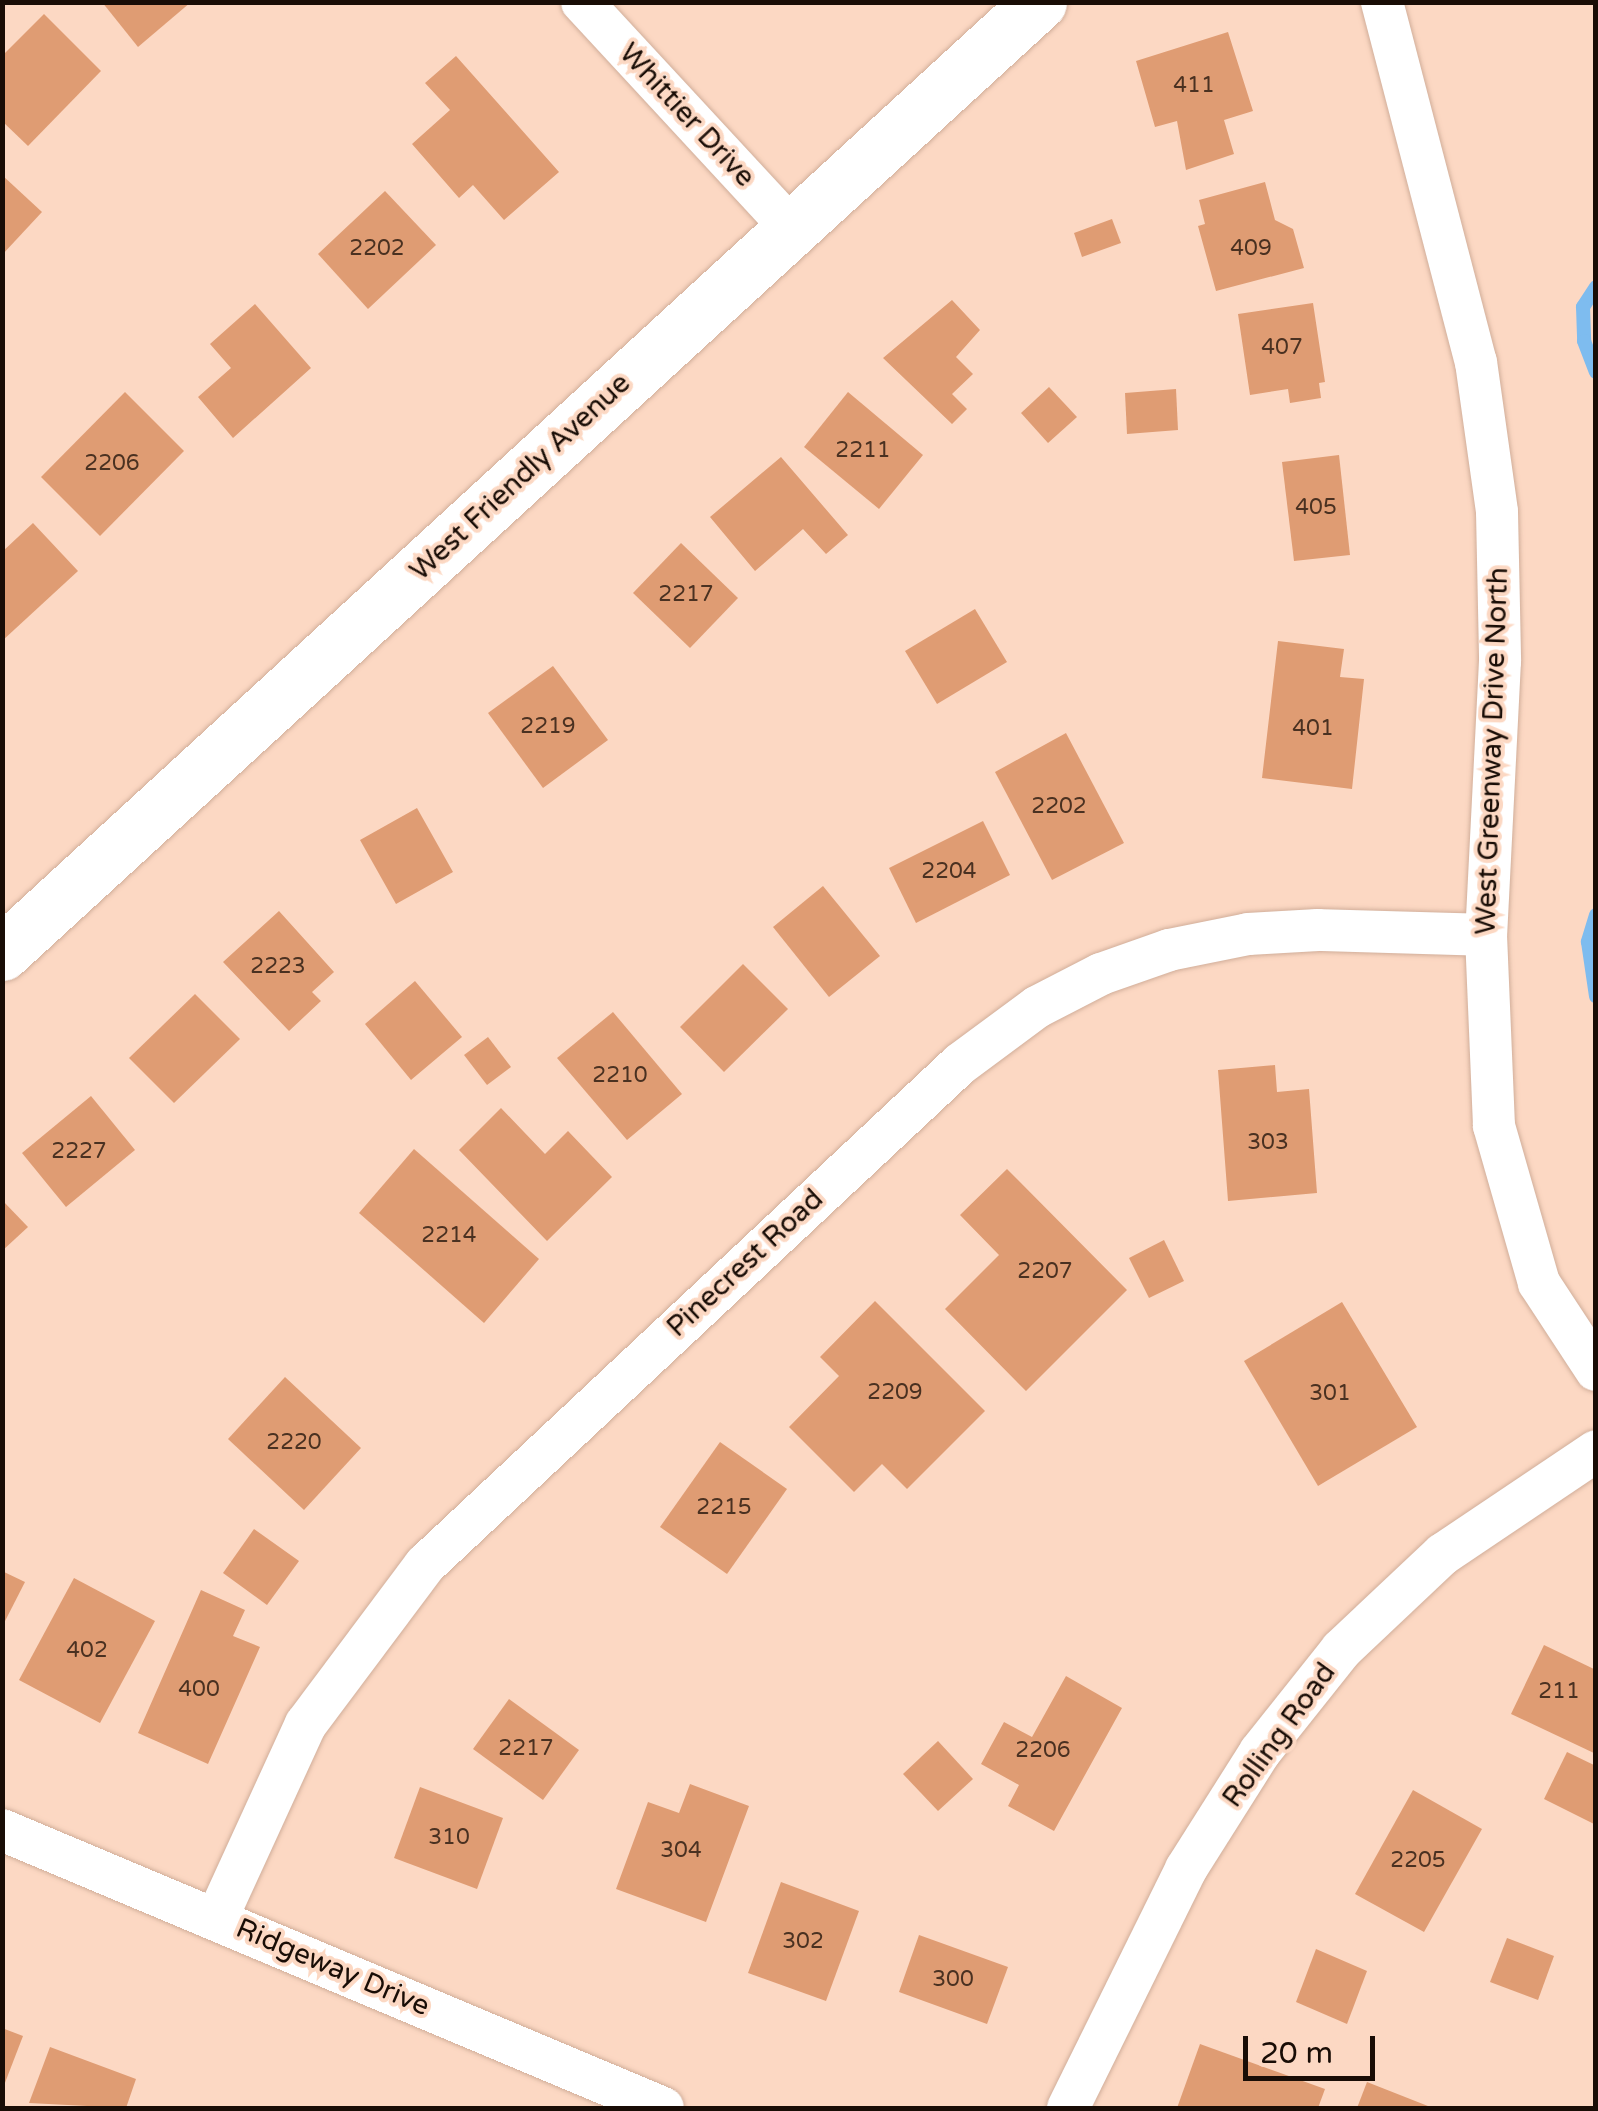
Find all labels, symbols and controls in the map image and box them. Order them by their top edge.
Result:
street label: Whittier Drive [612,36,762,194]
house number: 411 [1173,73,1215,99]
house number: 2202 [349,236,405,262]
house number: 409 [1230,236,1272,262]
house number: 407 [1261,335,1303,361]
street label: West Friendly Avenue [403,366,637,588]
house number: 2211 [835,438,891,464]
house number: 2206 [84,451,140,477]
house number: 405 [1295,495,1337,521]
street label: West Greenway Drive North [1469,567,1515,935]
house number: 2217 [658,582,714,608]
house number: 2219 [520,714,576,740]
house number: 401 [1292,716,1334,742]
house number: 2202 [1031,794,1087,820]
house number: 2204 [921,859,977,885]
house number: 2223 [250,954,306,980]
house number: 2210 [592,1063,648,1089]
house number: 303 [1247,1130,1289,1156]
house number: 2227 [51,1139,107,1165]
street label: Pinecrest Road [660,1182,830,1344]
house number: 2214 [421,1223,477,1249]
house number: 2207 [1017,1259,1073,1285]
house number: 2209 [867,1380,923,1406]
house number: 301 [1309,1381,1351,1407]
house number: 2220 [266,1430,322,1456]
house number: 2215 [696,1495,752,1521]
house number: 402 [66,1638,108,1664]
street label: Rolling Road [1215,1656,1343,1814]
house number: 400 [178,1677,220,1703]
house number: 211 [1538,1679,1580,1705]
house number: 2217 [498,1736,554,1762]
house number: 2206 [1015,1738,1071,1764]
house number: 310 [428,1825,470,1851]
house number: 304 [660,1838,702,1864]
house number: 2205 [1390,1848,1446,1874]
street label: Ridgeway Drive [231,1911,435,2023]
house number: 302 [782,1929,824,1955]
house number: 300 [932,1967,974,1993]
scale bar [1248,2016,1380,2078]
text: 20 m [1260,2035,1333,2072]

